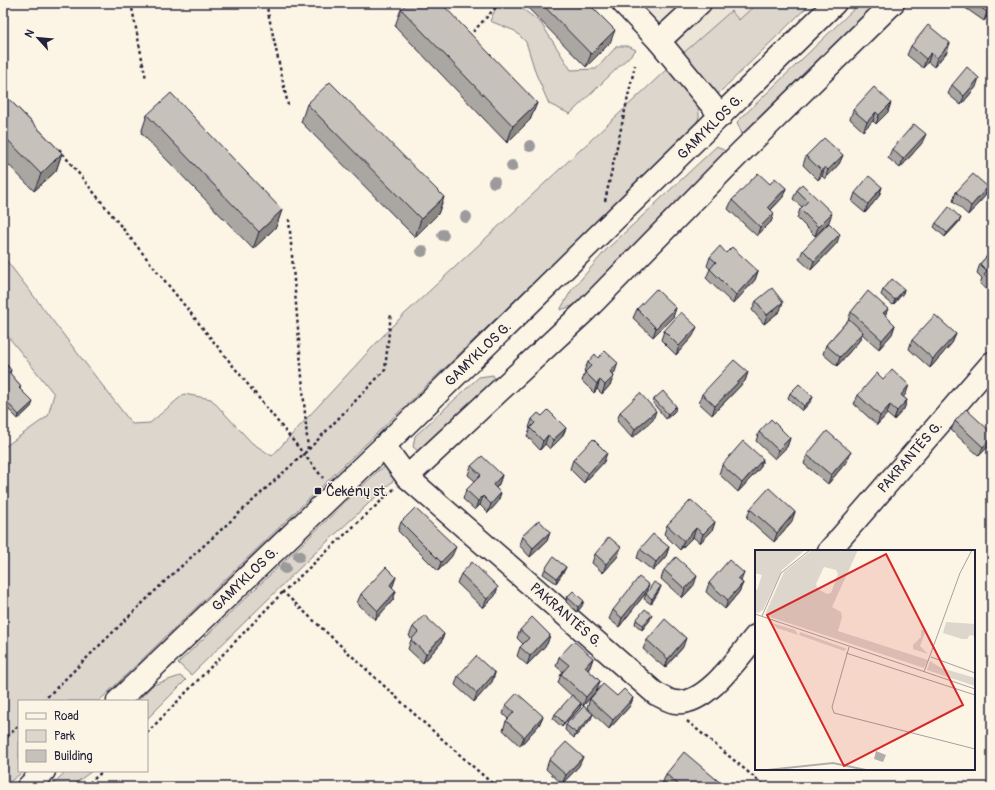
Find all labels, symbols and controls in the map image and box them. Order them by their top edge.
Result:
north arrow [18,18,58,58]
text: N [22,27,37,40]
street label: GAMYKLOS G. [674,91,746,163]
street label: GAMYKLOS G. [441,318,515,390]
street label: PAKRANTĖS G. [874,418,946,496]
place label: Čekėnų st. [326,482,388,500]
marker: Čekėnų st. [313,486,323,496]
street label: GAMYKLOS G. [208,543,282,615]
inset map [755,550,975,770]
street label: PAKRANTĖS G. [527,579,605,651]
legend [18,700,148,772]
text: Road [54,709,79,724]
text: Park [54,729,75,744]
text: Building [54,749,93,764]

